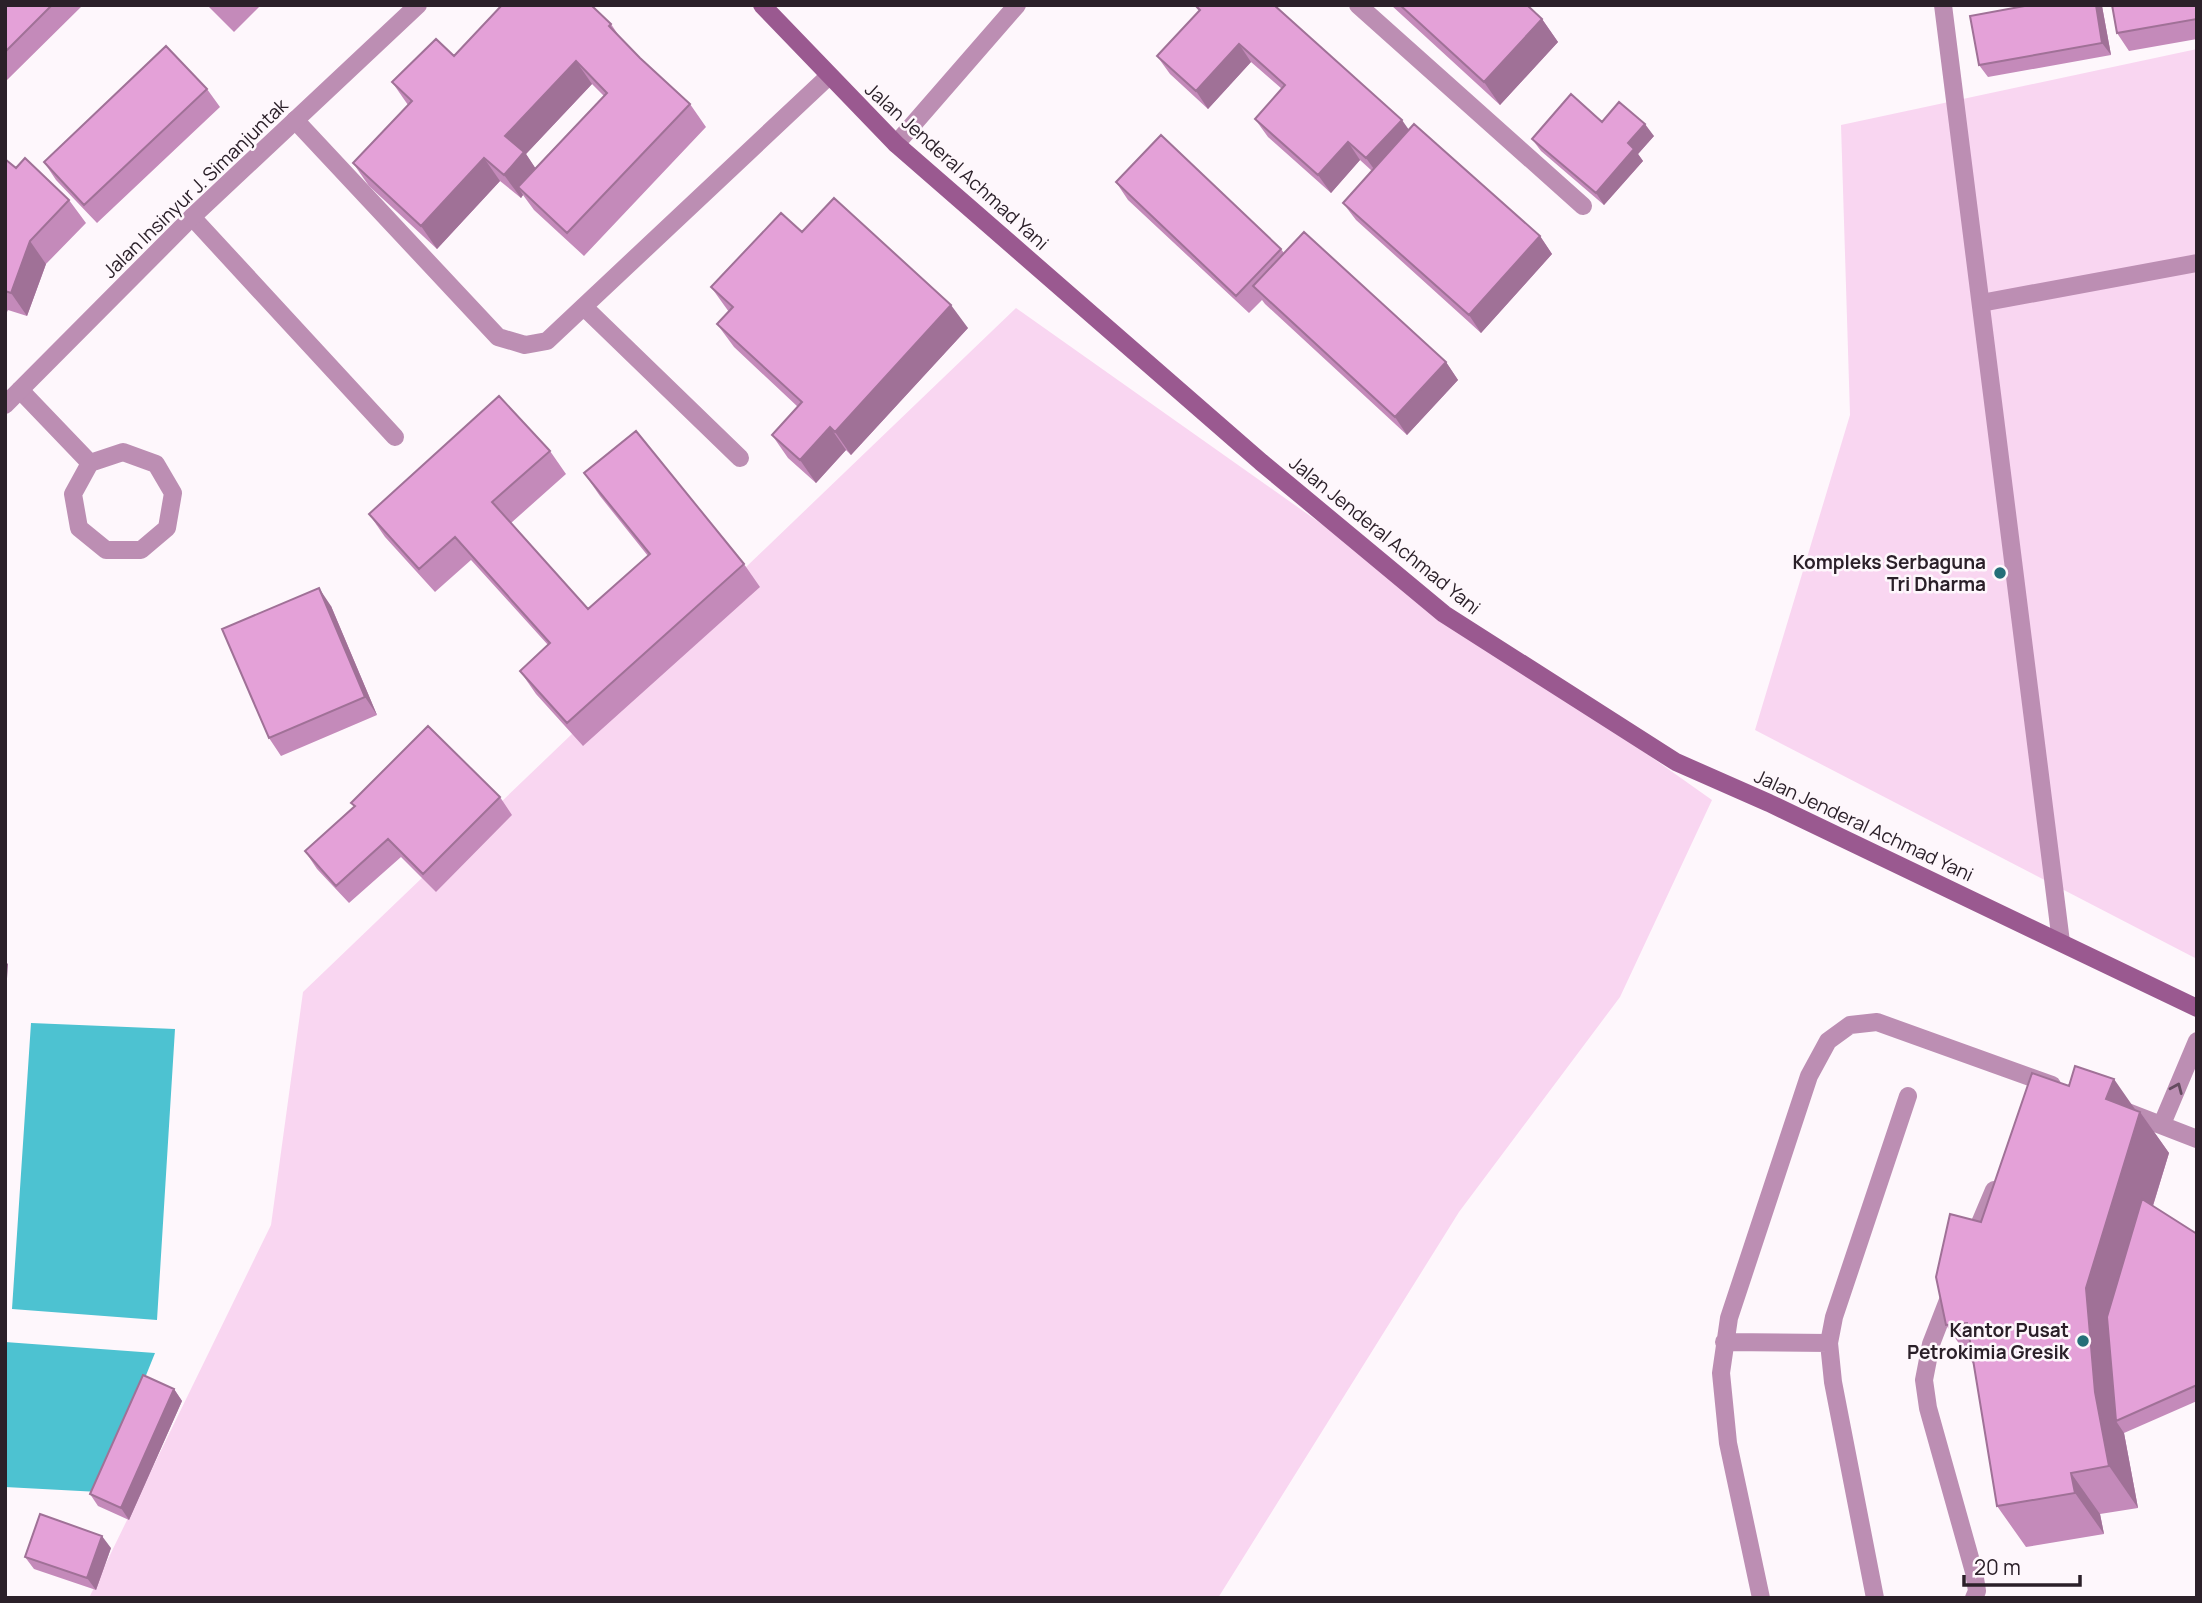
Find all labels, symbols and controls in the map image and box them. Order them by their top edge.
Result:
street label: Jalan Jenderal Achmad Yani [860,76,1054,256]
street label: Jalan Insinyur J. Simanjuntak [97,92,294,283]
street label: Jalan Jenderal Achmad Yani [1284,450,1486,620]
place label: Kompleks Serbaguna Tri Dharma [1792,549,1986,597]
marker: Kompleks Serbaguna Tri Dharma [1992,565,2008,581]
street label: Jalan Jenderal Achmad Yani [1750,763,1978,887]
one-way arrow [2169,1082,2183,1095]
place label: Kantor Pusat Petrokimia Gresik [1907,1317,2070,1365]
marker: Kantor Pusat Petrokimia Gresik [2075,1333,2091,1349]
scale bar [1964,1544,2080,1588]
text: 20 m [1974,1553,2021,1581]

